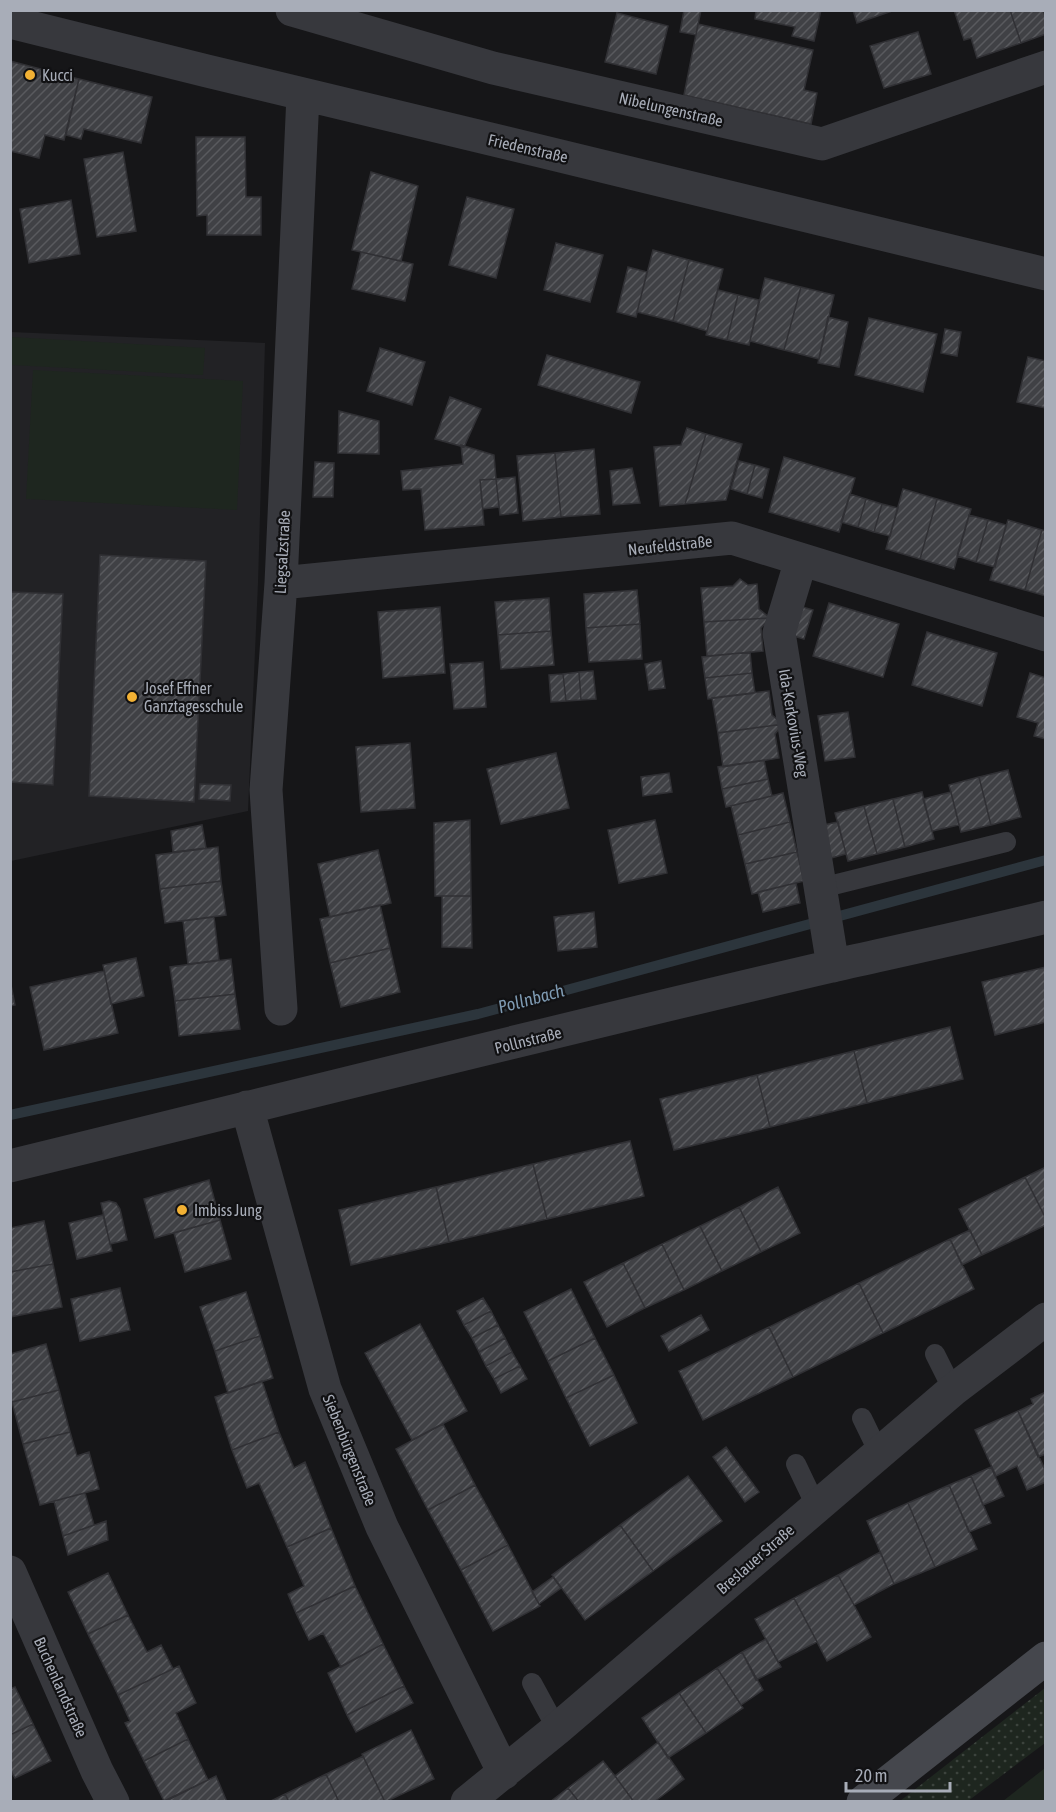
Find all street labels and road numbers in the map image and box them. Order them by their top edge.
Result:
street label: Nibelungenstraße [617,88,725,131]
street label: Friedenstraße [486,130,570,166]
street label: Liegsalzstraße [271,510,294,594]
street label: Neufeldstraße [627,532,713,558]
street label: Ida-Kerkovius-Weg [775,667,812,779]
street label: Pollnstraße [493,1023,563,1057]
street label: Siebenbürgenstraße [319,1392,381,1509]
street label: Breslauer Straße [713,1520,797,1598]
street label: Buchenlandstraße [31,1634,91,1740]

